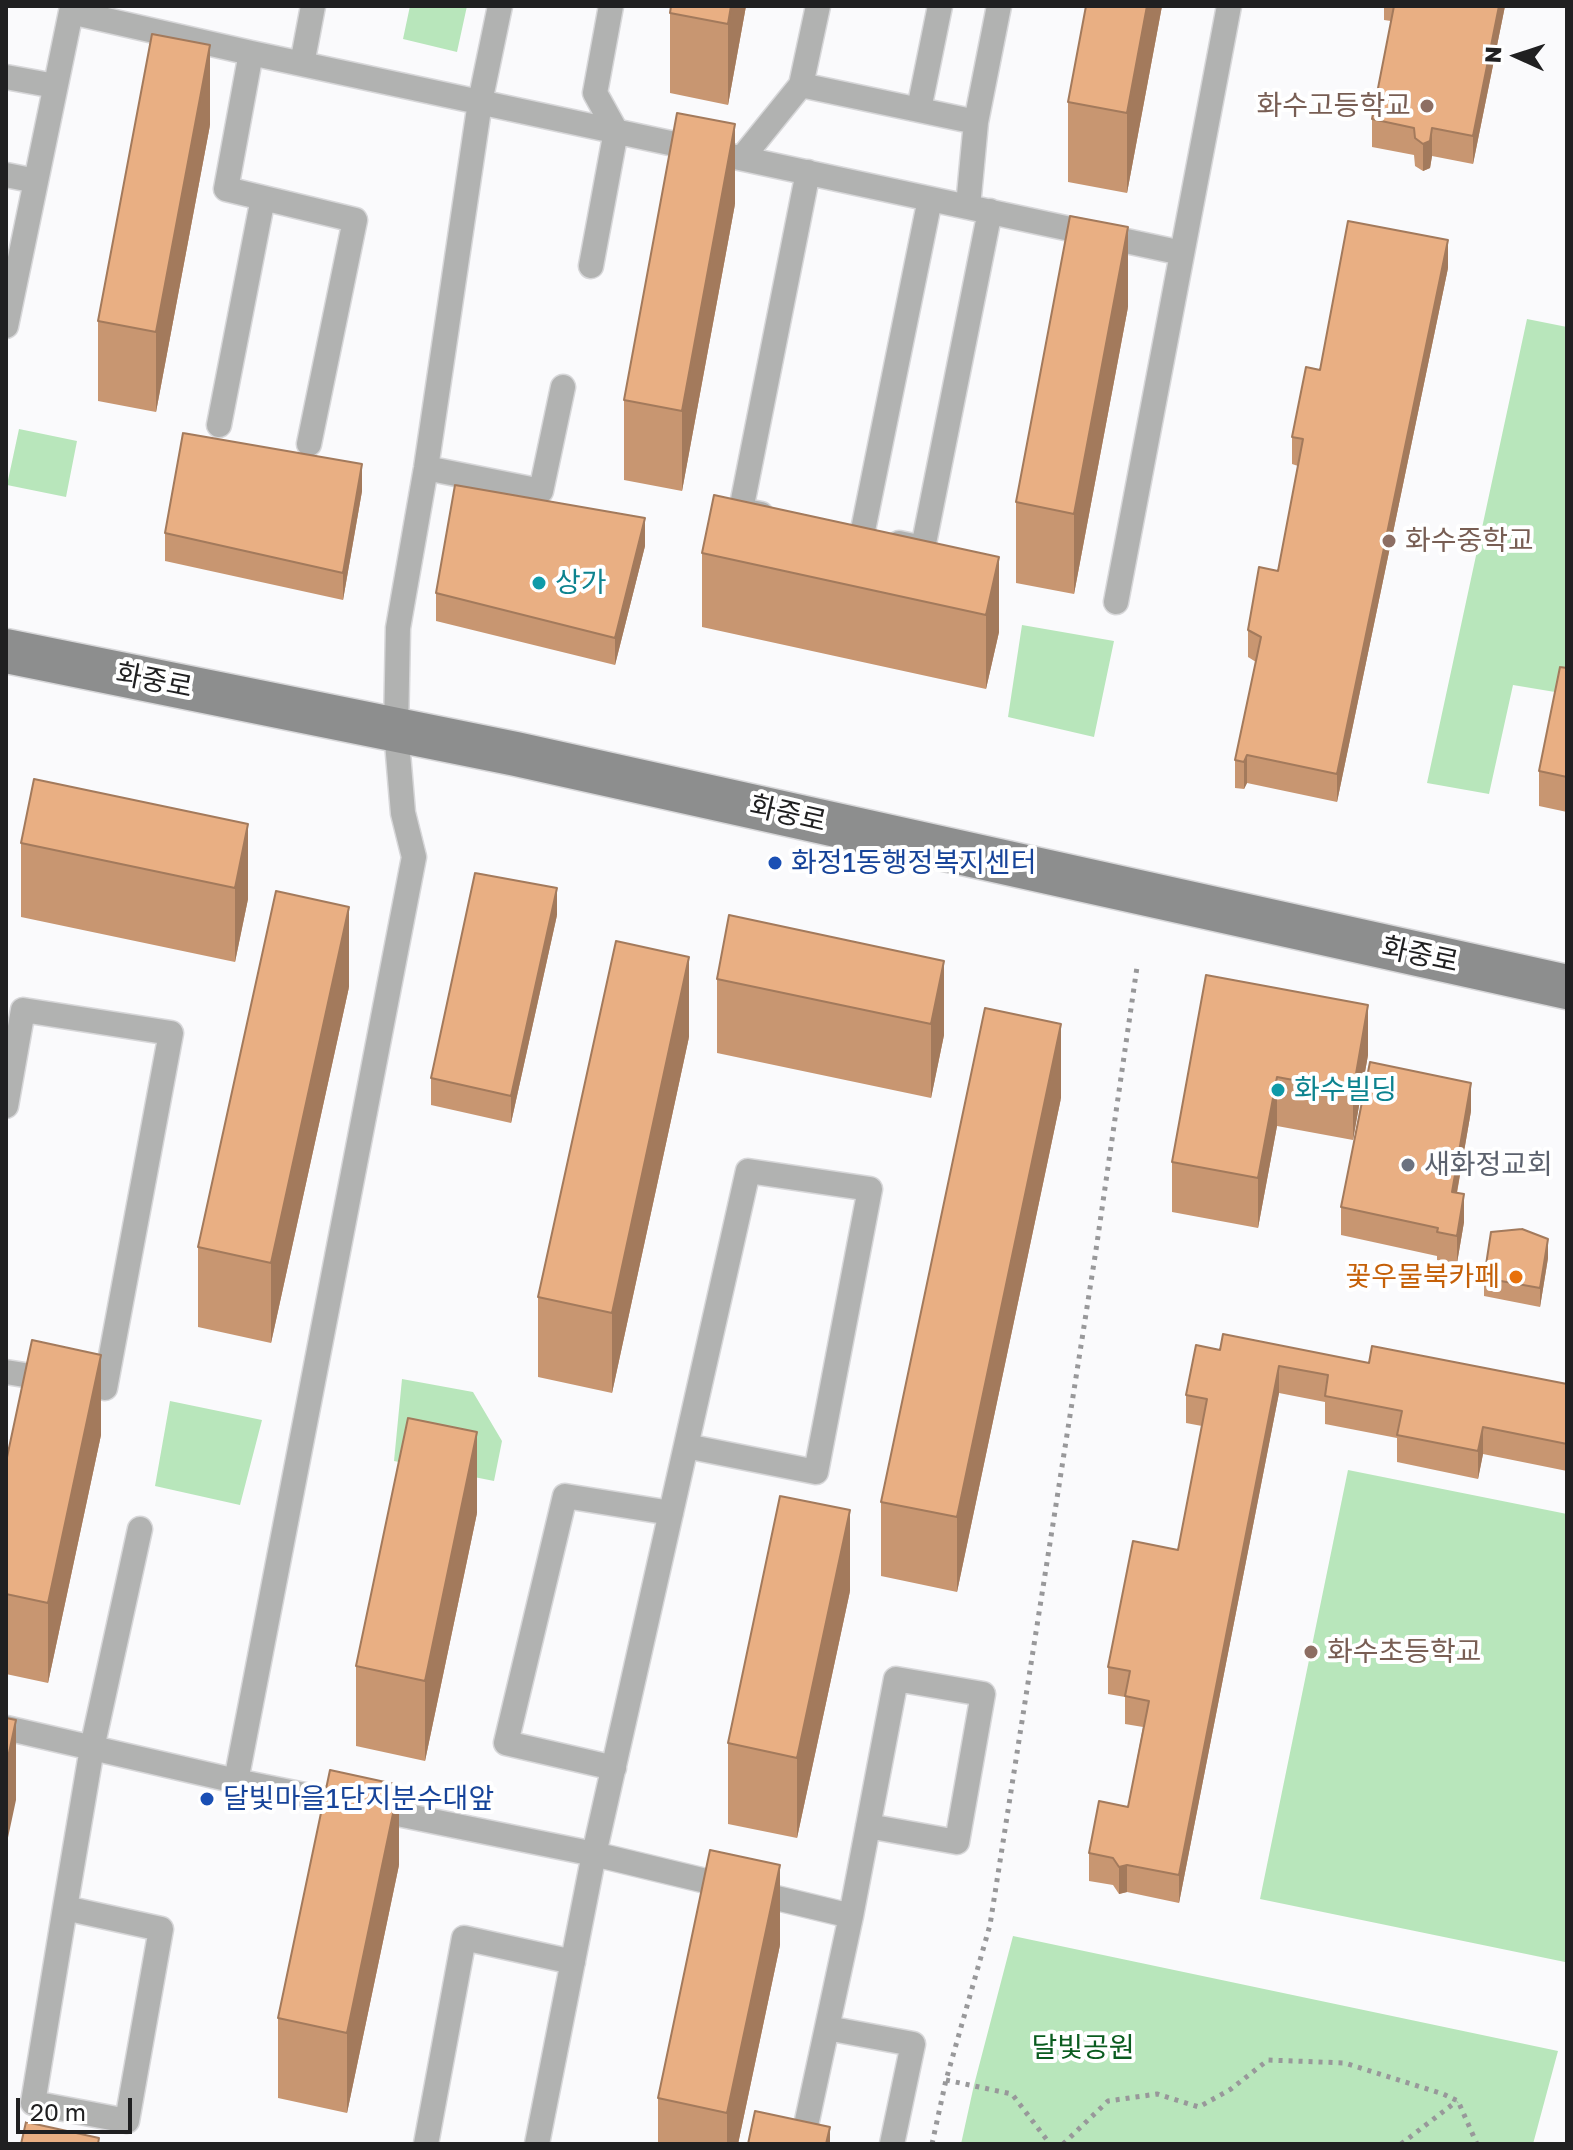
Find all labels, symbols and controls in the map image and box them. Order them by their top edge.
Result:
north arrow [1477,16,1557,96]
text: N [1479,46,1506,64]
place label: 화수고등학교 [1256,89,1411,123]
marker: 화수고등학교 [1418,97,1436,115]
place label: 화수중학교 [1405,524,1534,558]
marker: 화수중학교 [1380,532,1398,550]
place label: 상가 [555,566,607,600]
marker: 상가 [530,574,548,592]
street label: 화중로 [113,657,195,705]
street label: 화중로 [747,789,829,839]
place label: 화정1동행정복지센터 [791,846,1036,880]
marker: 화정1동행정복지센터 [766,854,784,872]
street label: 화중로 [1379,931,1461,979]
place label: 화수빌딩 [1294,1073,1397,1107]
marker: 화수빌딩 [1269,1081,1287,1099]
place label: 새화정교회 [1424,1148,1553,1182]
marker: 새화정교회 [1399,1156,1417,1174]
place label: 꽃우물북카페 [1345,1260,1500,1294]
marker: 꽃우물북카페 [1507,1268,1525,1286]
place label: 화수초등학교 [1327,1635,1482,1669]
marker: 화수초등학교 [1302,1643,1320,1661]
place label: 달빛마을1단지분수대앞 [223,1782,494,1816]
marker: 달빛마을1단지분수대앞 [198,1790,216,1808]
park label: 달빛공원 [1031,2031,1135,2065]
scale bar [20,2082,136,2132]
text: 20 m [30,2097,86,2126]

